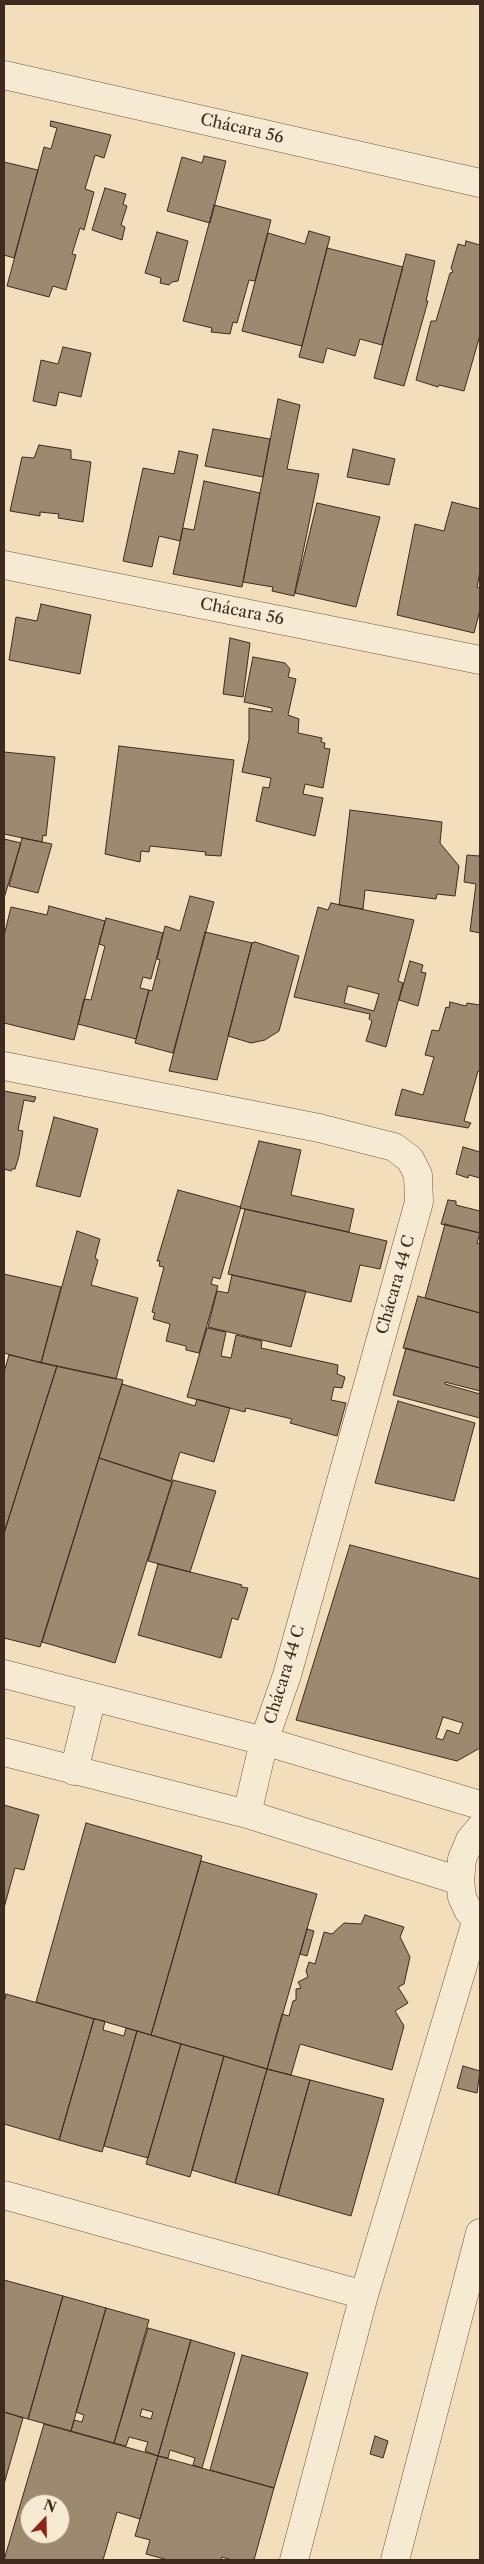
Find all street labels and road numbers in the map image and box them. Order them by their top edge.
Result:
street label: Chácara 56 [198,110,286,148]
street label: Chácara 56 [198,594,286,630]
street label: Chácara 44 C [373,1233,419,1337]
street label: Chácara 44 C [261,1623,309,1727]

